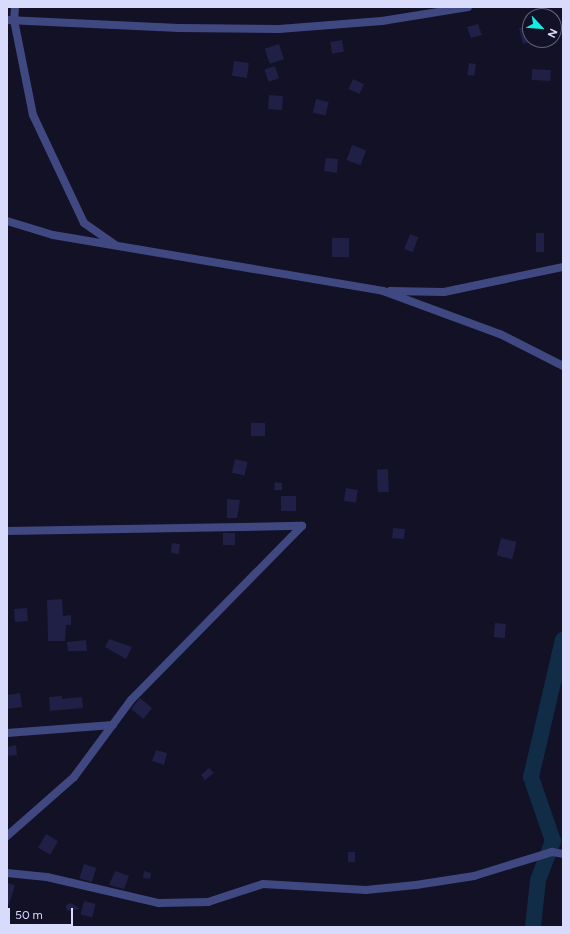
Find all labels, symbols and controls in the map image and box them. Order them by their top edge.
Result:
north arrow [522,8,562,48]
text: N [545,26,560,40]
scale bar [10,900,75,926]
text: 50 m [15,908,43,922]

